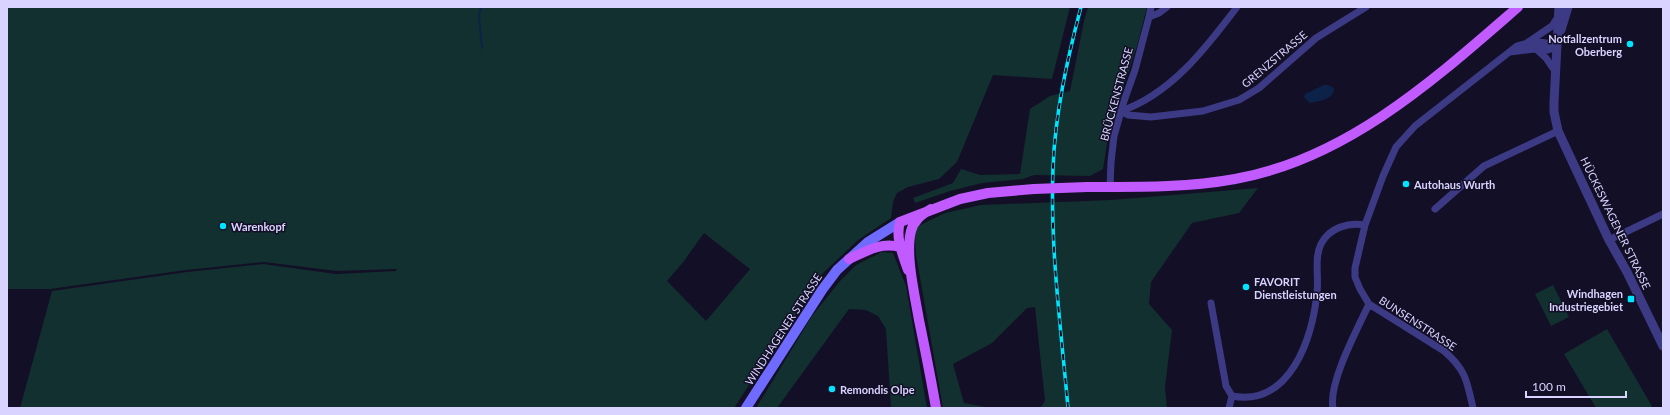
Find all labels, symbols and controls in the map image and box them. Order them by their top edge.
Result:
street label: GRENZSTRASSE [1239,28,1309,90]
place label: Notfallzentrum Oberberg [1548,32,1622,58]
marker: Notfallzentrum Oberberg [1625,39,1635,49]
street label: BRÜCKENSTRASSE [1097,46,1135,142]
street label: HÜCKESWAGENER STRASSE [1578,155,1654,291]
place label: Autohaus Wurth [1413,178,1495,191]
marker: Autohaus Wurth [1401,179,1411,189]
place label: Warenkopf [231,220,286,233]
marker: Warenkopf [218,221,228,231]
street label: WINDHAGENER STRASSE [742,271,824,387]
place label: FAVORIT Dienstleistungen [1254,275,1337,301]
marker: FAVORIT Dienstleistungen [1241,282,1251,292]
place label: Windhagen Industriegebiet [1549,287,1624,313]
street label: BUNSENSTRASSE [1377,293,1459,353]
marker: Windhagen Industriegebiet [1626,294,1636,304]
scale bar [1526,373,1626,399]
text: 100 m [1532,379,1566,394]
place label: Remondis Olpe [840,383,915,396]
marker: Remondis Olpe [827,384,837,394]

